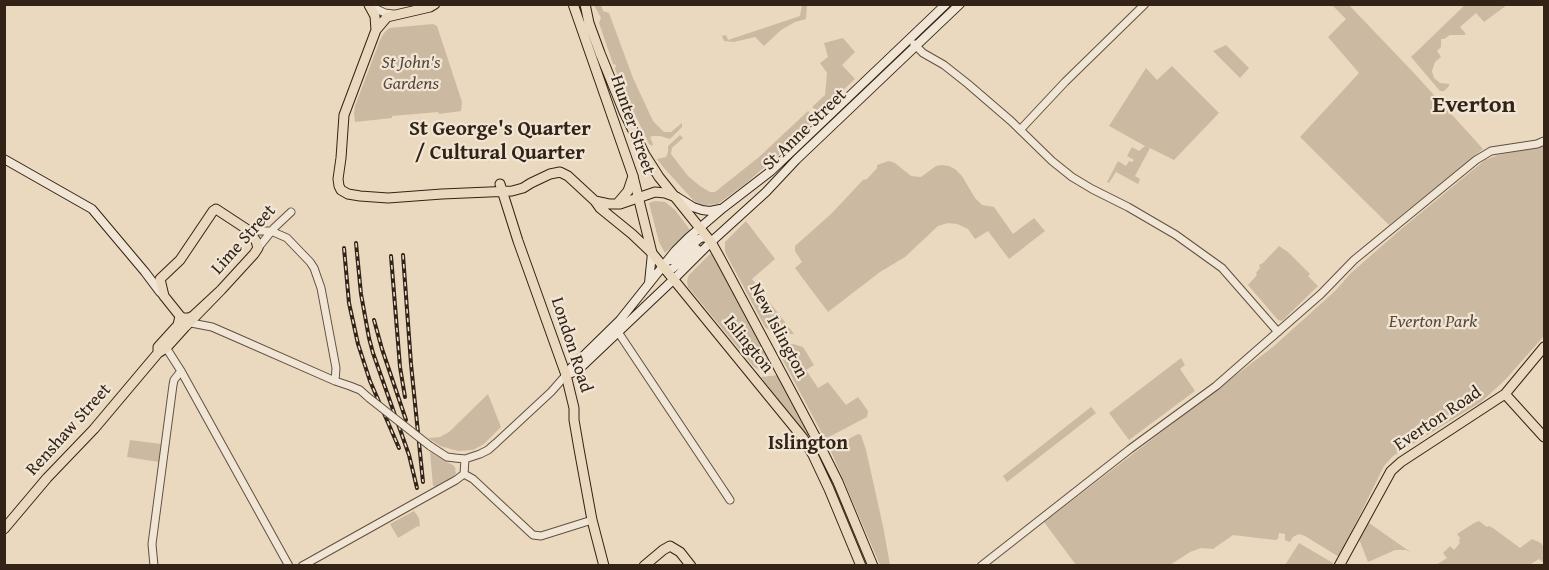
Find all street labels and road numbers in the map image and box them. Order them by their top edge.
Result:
street label: Hunter Street [605,73,659,177]
street label: St Anne Street [759,85,851,175]
street label: Lime Street [207,201,281,279]
street label: New Islington [744,280,812,382]
street label: London Road [545,295,597,395]
street label: Islington [718,312,778,378]
street label: Renshaw Street [22,379,116,481]
street label: Everton Road [1390,382,1486,456]

